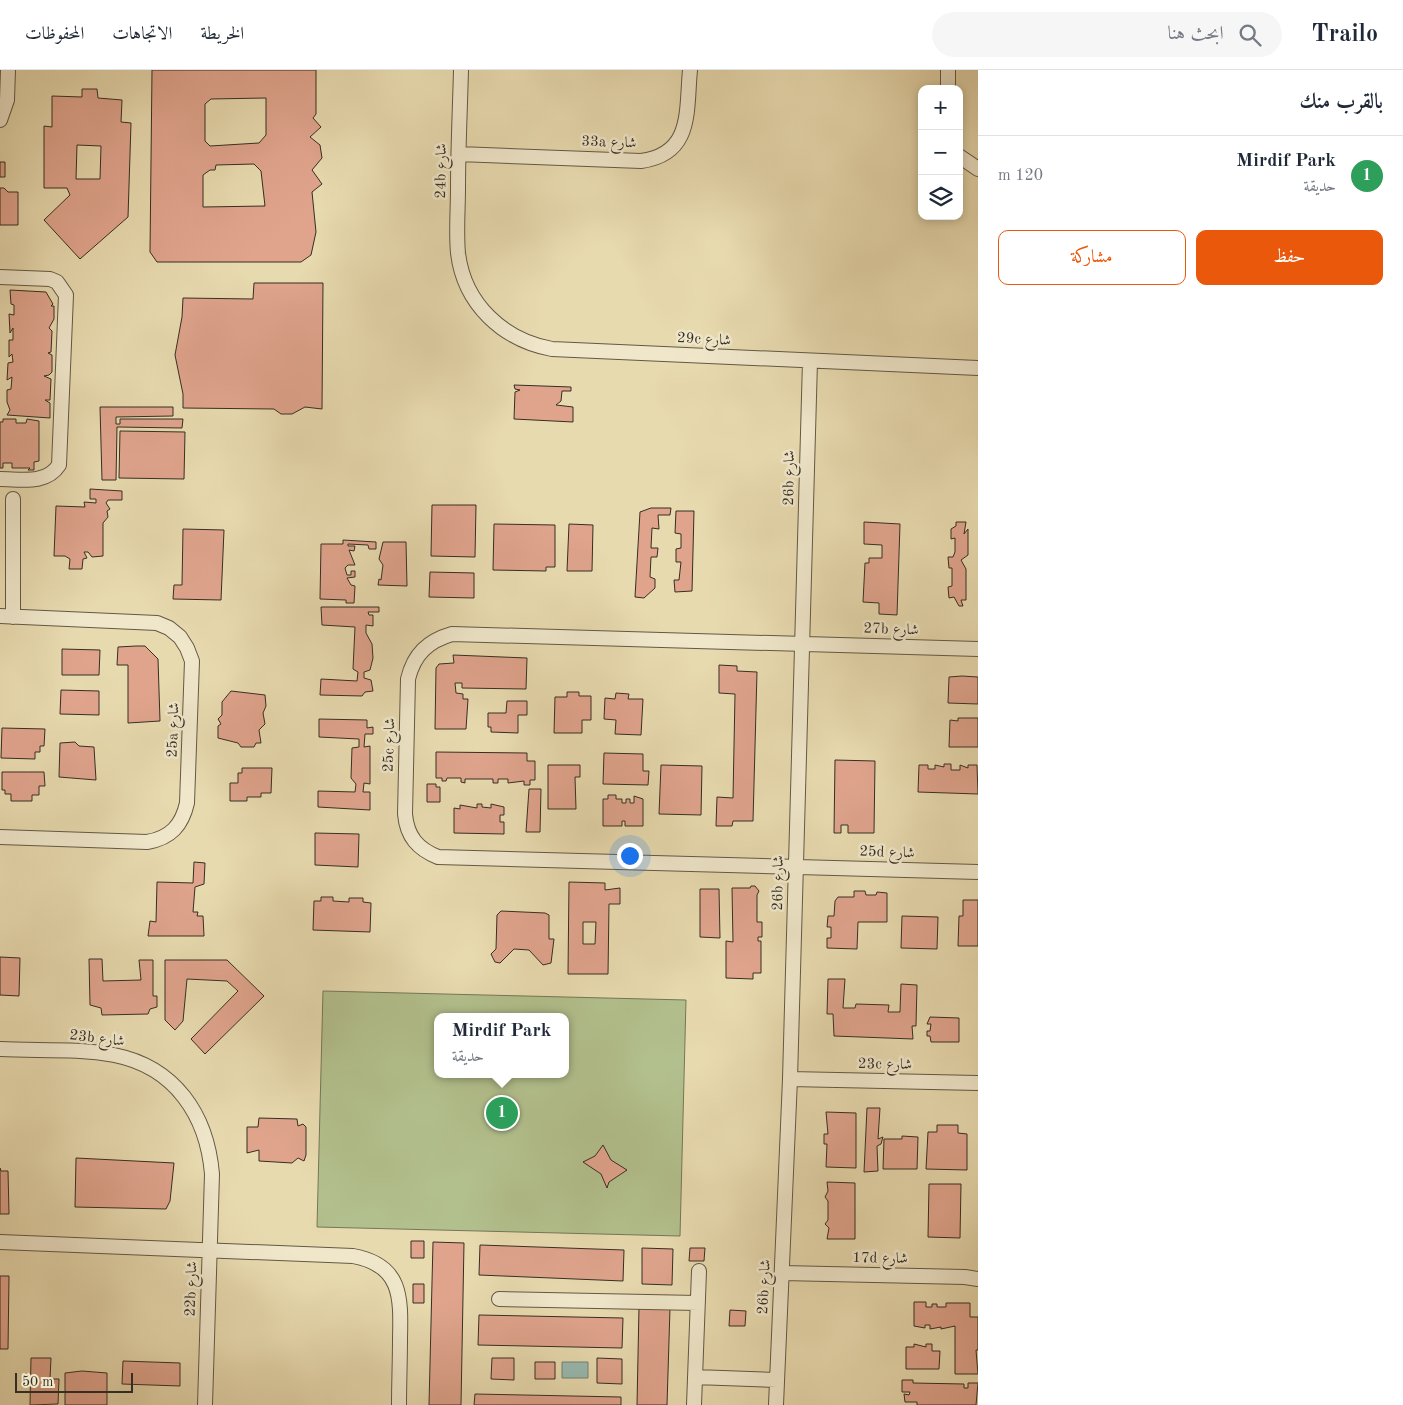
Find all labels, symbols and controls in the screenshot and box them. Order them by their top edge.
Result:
search box [932,12,1282,57]
icon: search [1236,21,1264,49]
text: Trailo [1312,23,1378,47]
text: المحفوظات [25,25,84,43]
text: الاتجاهات [112,25,172,43]
text: الخريطة [200,25,244,43]
text: ابحث هنا [1168,25,1224,44]
map controls [918,85,963,220]
button: + [918,85,963,130]
text: بالقرب منك [1300,92,1383,113]
button: − [918,130,963,175]
street label: 33a شارع [581,135,637,155]
street label: 24b شارع [434,143,454,199]
text: Mirdif Park [1236,152,1336,171]
text: 120 m [998,168,1043,184]
text: 1 [1362,168,1372,184]
button: layers [918,175,963,220]
text: حديقة [1304,179,1336,195]
button: مشاركة [998,230,1186,285]
button: حفظ [1196,230,1383,285]
street label: 29c شارع [676,331,731,353]
street label: 26b شارع [782,450,802,506]
street label: 27b شارع [863,622,919,642]
street label: 25a شارع [166,702,186,758]
street label: 25c شارع [382,718,402,772]
your location [617,843,643,869]
street label: 25d شارع [859,845,915,865]
street label: 26b شارع [771,855,791,911]
popup [434,1013,569,1078]
text: Mirdif Park [452,1022,551,1041]
street label: 23b شارع [68,1028,125,1054]
text: حديقة [452,1049,484,1065]
street label: 23c شارع [858,1057,912,1077]
pin: 1 [486,1094,518,1132]
street label: 17d شارع [852,1251,908,1271]
street label: 26b شارع [756,1259,778,1315]
street label: 22b شارع [184,1261,204,1317]
scale bar [15,1370,132,1393]
text: 50 m [22,1375,53,1389]

